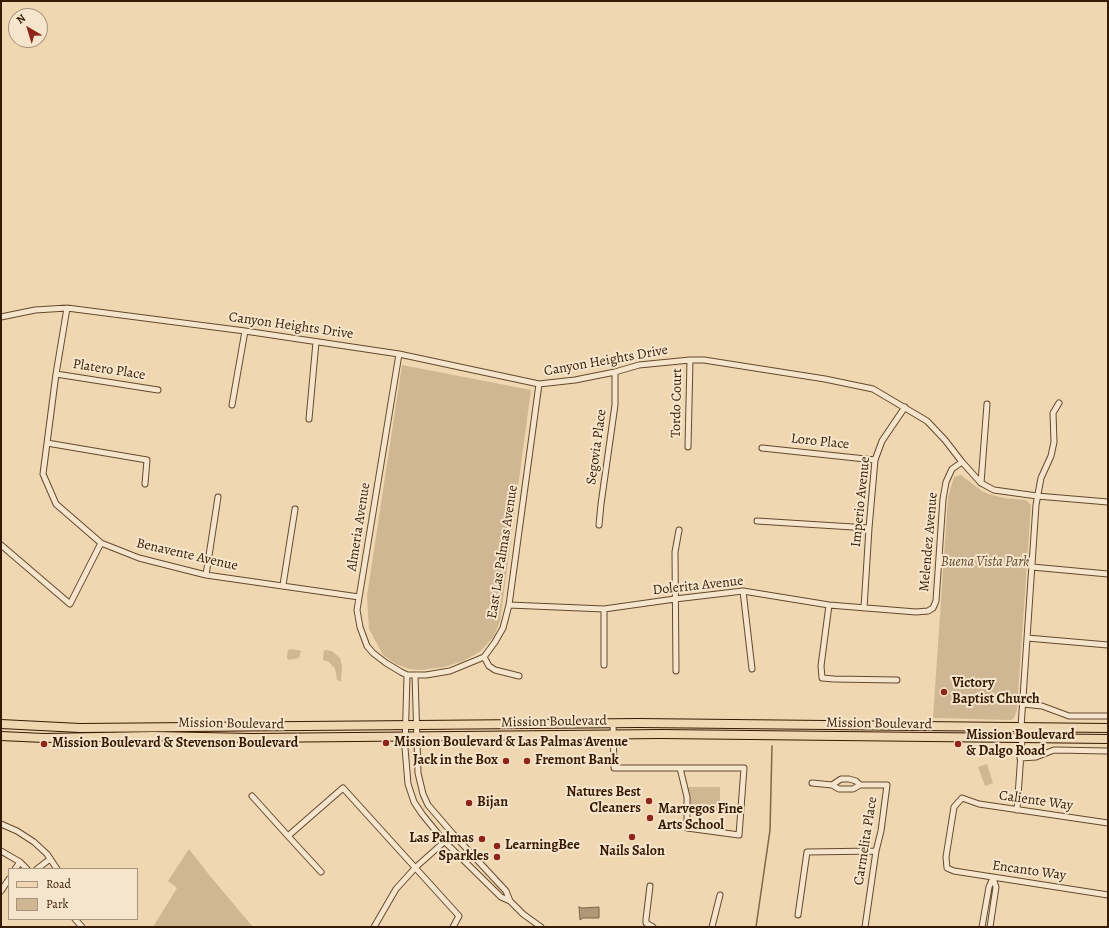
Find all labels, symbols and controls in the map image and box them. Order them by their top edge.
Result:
north arrow [8,8,48,48]
text: N [13,11,29,27]
street label: Canyon Heights Drive [228,309,354,343]
street label: Canyon Heights Drive [543,342,669,380]
street label: Platero Place [72,356,146,384]
street label: Tordo Court [668,368,686,438]
street label: Segovia Place [583,408,611,486]
street label: Loro Place [790,431,850,453]
street label: Imperio Avenue [848,456,874,548]
street label: Almeria Avenue [344,481,374,573]
street label: East Las Palmas Avenue [484,484,522,620]
street label: Melendez Avenue [916,492,942,592]
street label: Benavente Avenue [135,535,239,575]
park label: Buena Vista Park [941,555,1029,571]
street label: Dolerita Avenue [652,573,744,599]
place label: Victory Baptist Church [952,676,1040,708]
marker: Victory Baptist Church [939,687,949,697]
street label: Mission Boulevard [501,713,607,731]
street label: Mission Boulevard [178,715,284,733]
street label: Mission Boulevard [826,715,932,733]
place label: Mission Boulevard & Dalgo Road [966,728,1075,760]
place label: Mission Boulevard & Las Palmas Avenue [394,735,628,751]
place label: Mission Boulevard & Stevenson Boulevard [52,736,298,752]
marker: Mission Boulevard & Las Palmas Avenue [381,738,391,748]
marker: Mission Boulevard & Stevenson Boulevard [39,739,49,749]
marker: Mission Boulevard & Dalgo Road [953,739,963,749]
place label: Jack in the Box [413,753,498,769]
place label: Fremont Bank [535,753,619,769]
marker: Jack in the Box [501,756,511,766]
marker: Fremont Bank [522,756,532,766]
place label: Natures Best Cleaners [566,785,641,818]
street label: Caliente Way [998,787,1074,815]
place label: Bijan [477,795,508,811]
street label: Carmelita Place [851,795,881,887]
marker: Natures Best Cleaners [644,796,654,806]
marker: Bijan [464,798,474,808]
place label: Marvegos Fine Arts School [658,802,743,834]
marker: Marvegos Fine Arts School [645,813,655,823]
place label: Las Palmas [409,831,474,847]
marker: Nails Salon [627,832,637,842]
marker: Las Palmas [477,834,487,844]
place label: LearningBee [505,838,580,854]
marker: LearningBee [492,841,502,851]
place label: Nails Salon [599,844,665,860]
place label: Sparkles [438,849,489,865]
marker: Sparkles [492,852,502,862]
street label: Encanto Way [991,858,1067,884]
legend [8,868,138,920]
text: Road [46,876,71,892]
text: Park [46,896,69,912]

